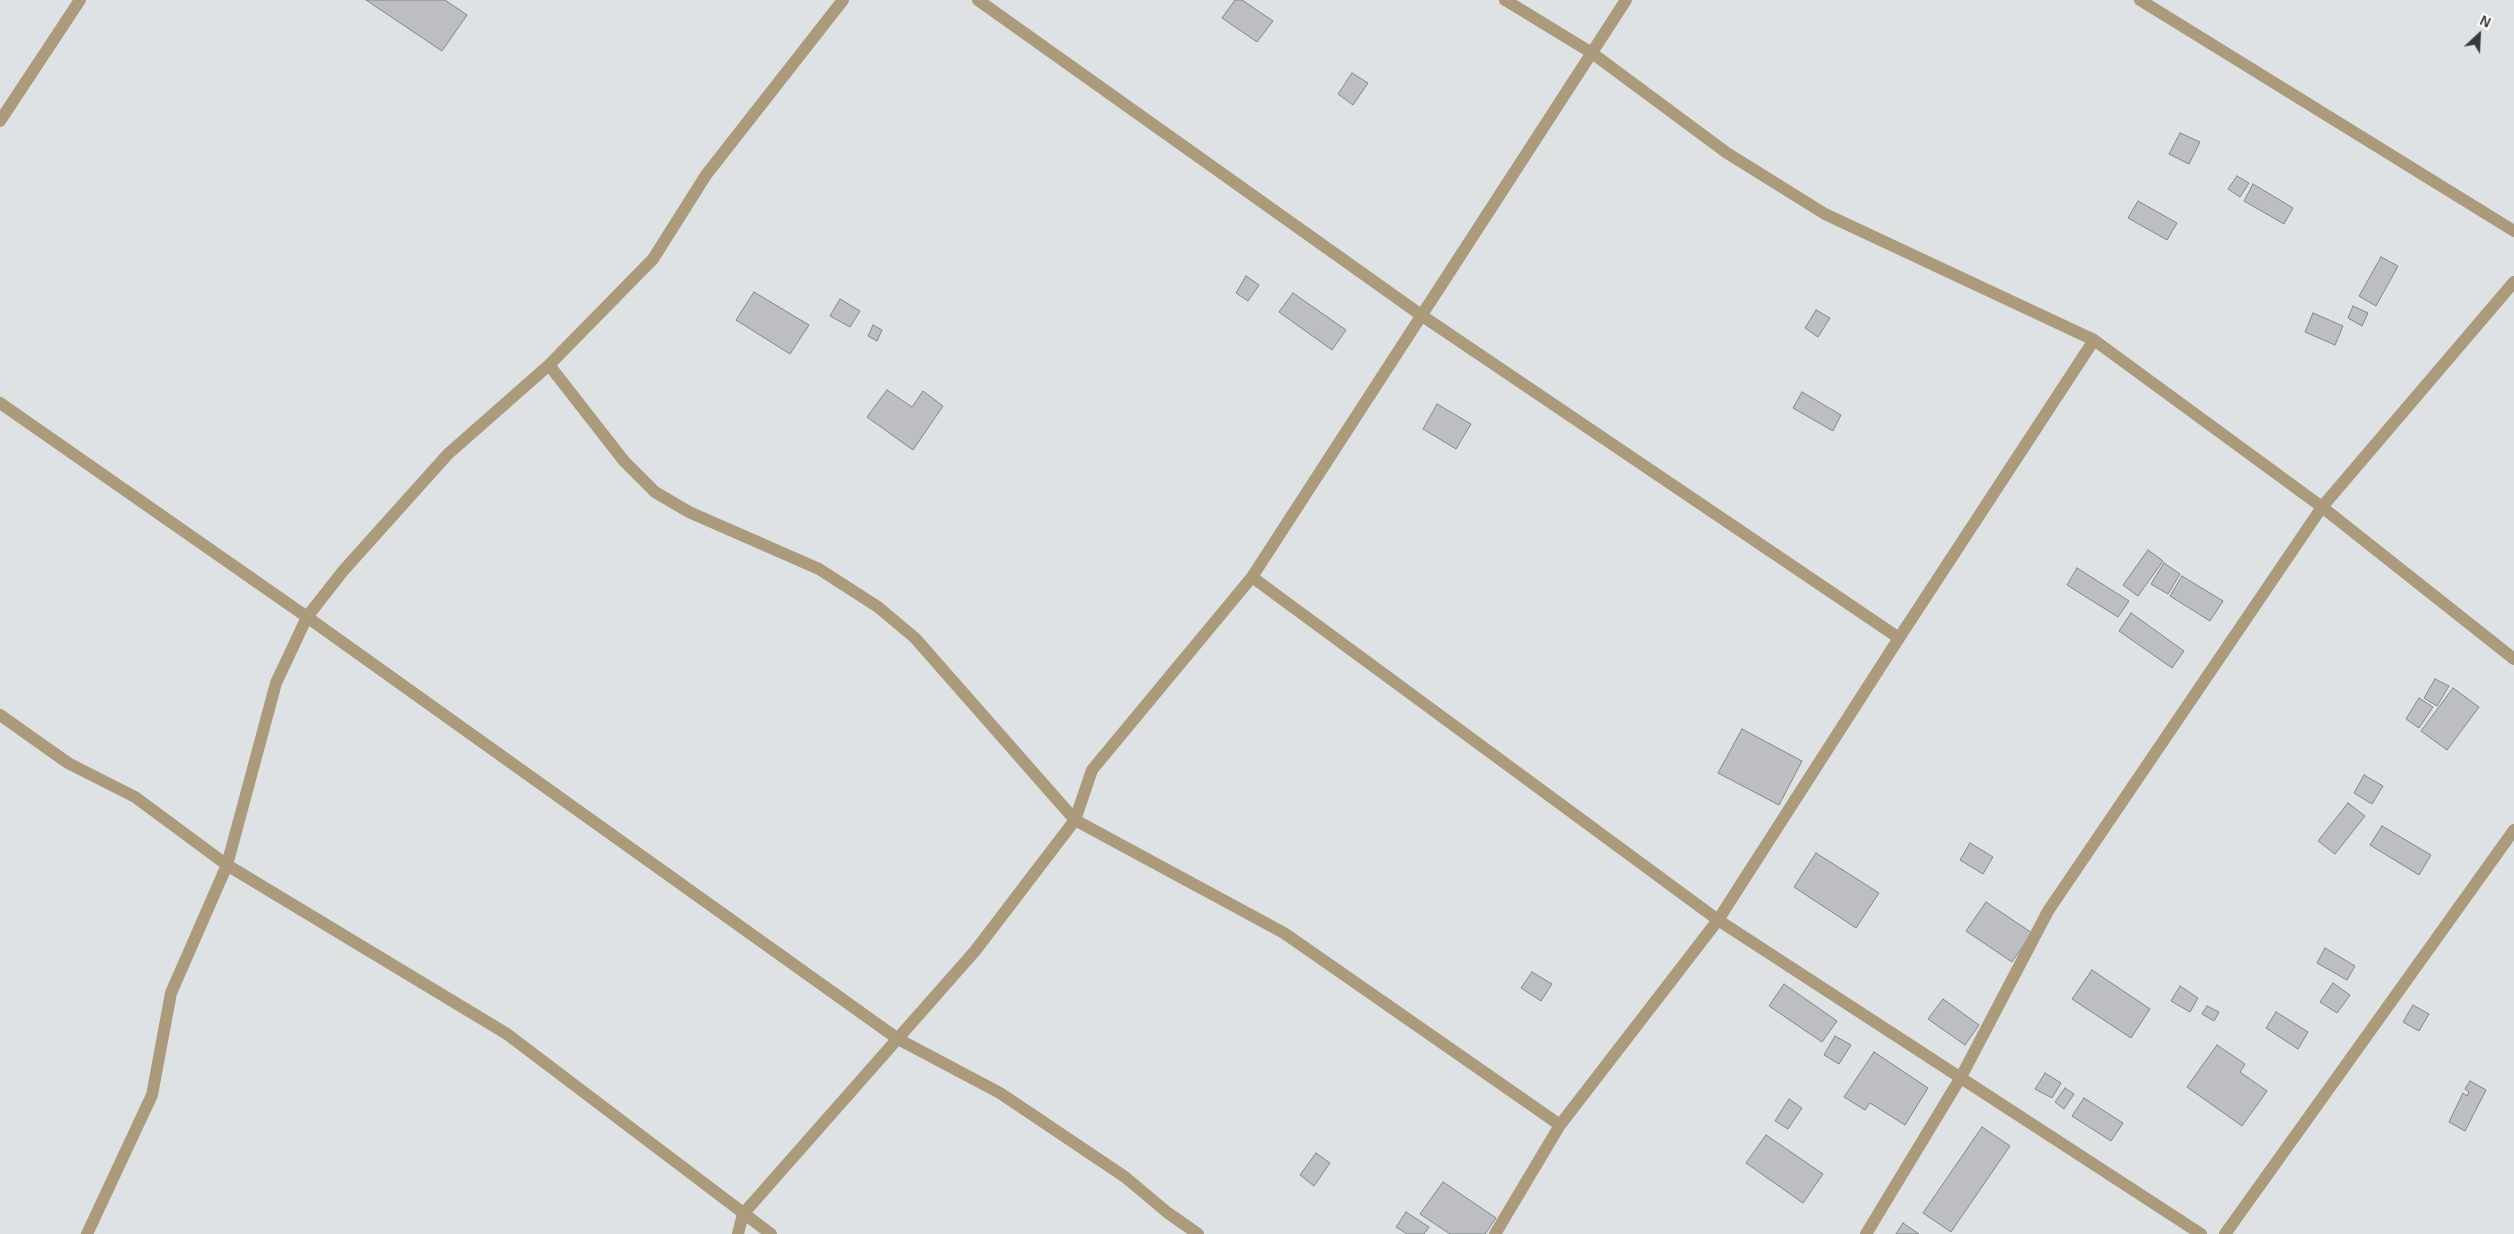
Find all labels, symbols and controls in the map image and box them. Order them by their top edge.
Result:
north arrow [2454,10,2504,60]
text: N [2477,12,2493,31]

